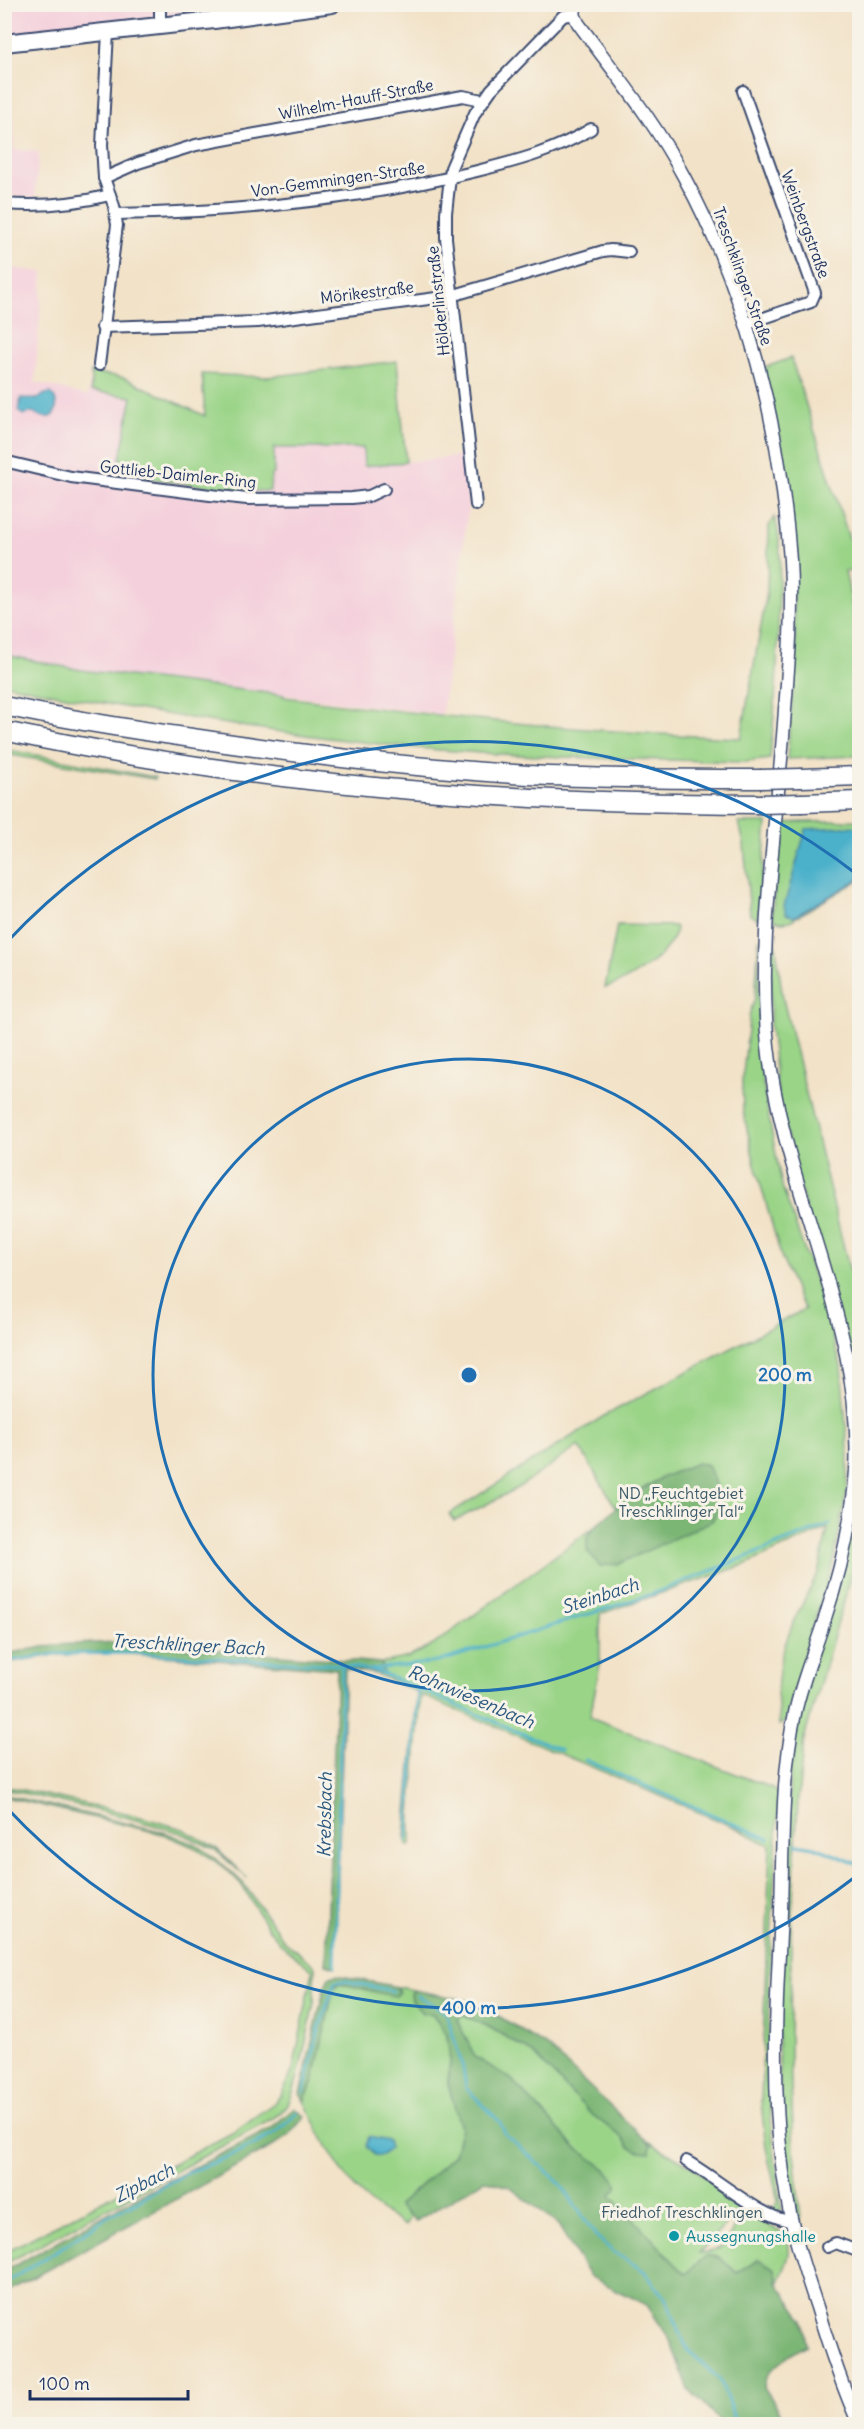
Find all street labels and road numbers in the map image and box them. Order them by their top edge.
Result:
street label: Wilhelm-Hauff-Straße [277,74,435,124]
street label: Von-Gemmingen-Straße [250,157,426,201]
street label: Weinbergstraße [777,167,835,281]
street label: Treschklinger Straße [709,204,777,348]
street label: Hölderlinstraße [422,245,454,357]
street label: Mörikestraße [319,276,415,308]
street label: Gottlieb-Daimler-Ring [99,456,257,492]

